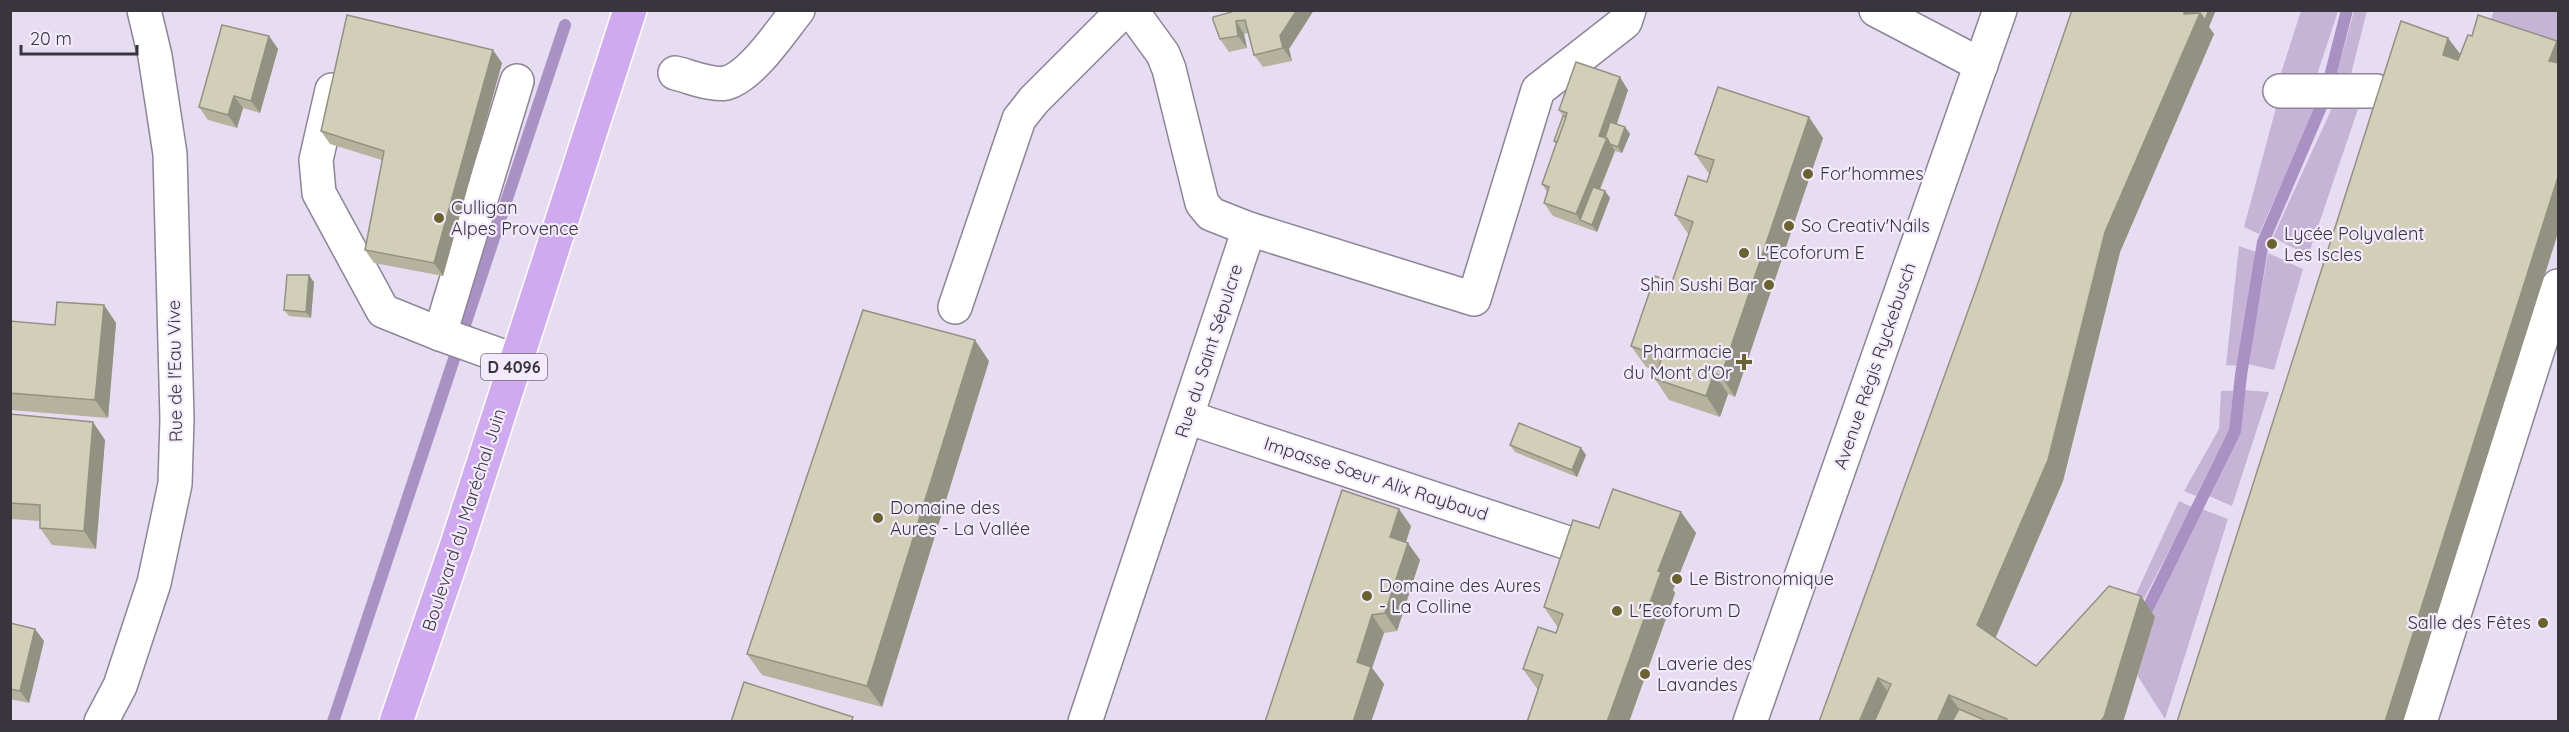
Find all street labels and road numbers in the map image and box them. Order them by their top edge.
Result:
street label: Avenue Régis Ryckebusch [1828,259,1921,472]
street label: Rue du Saint Sépulcre [1170,261,1247,441]
street label: Rue de l'Eau Vive [162,300,187,442]
road number: D 4096 [481,354,547,380]
street label: Boulevard du Maréchal Juin [417,406,510,634]
street label: Impasse Sœur Alix Raybaud [1261,431,1491,526]

